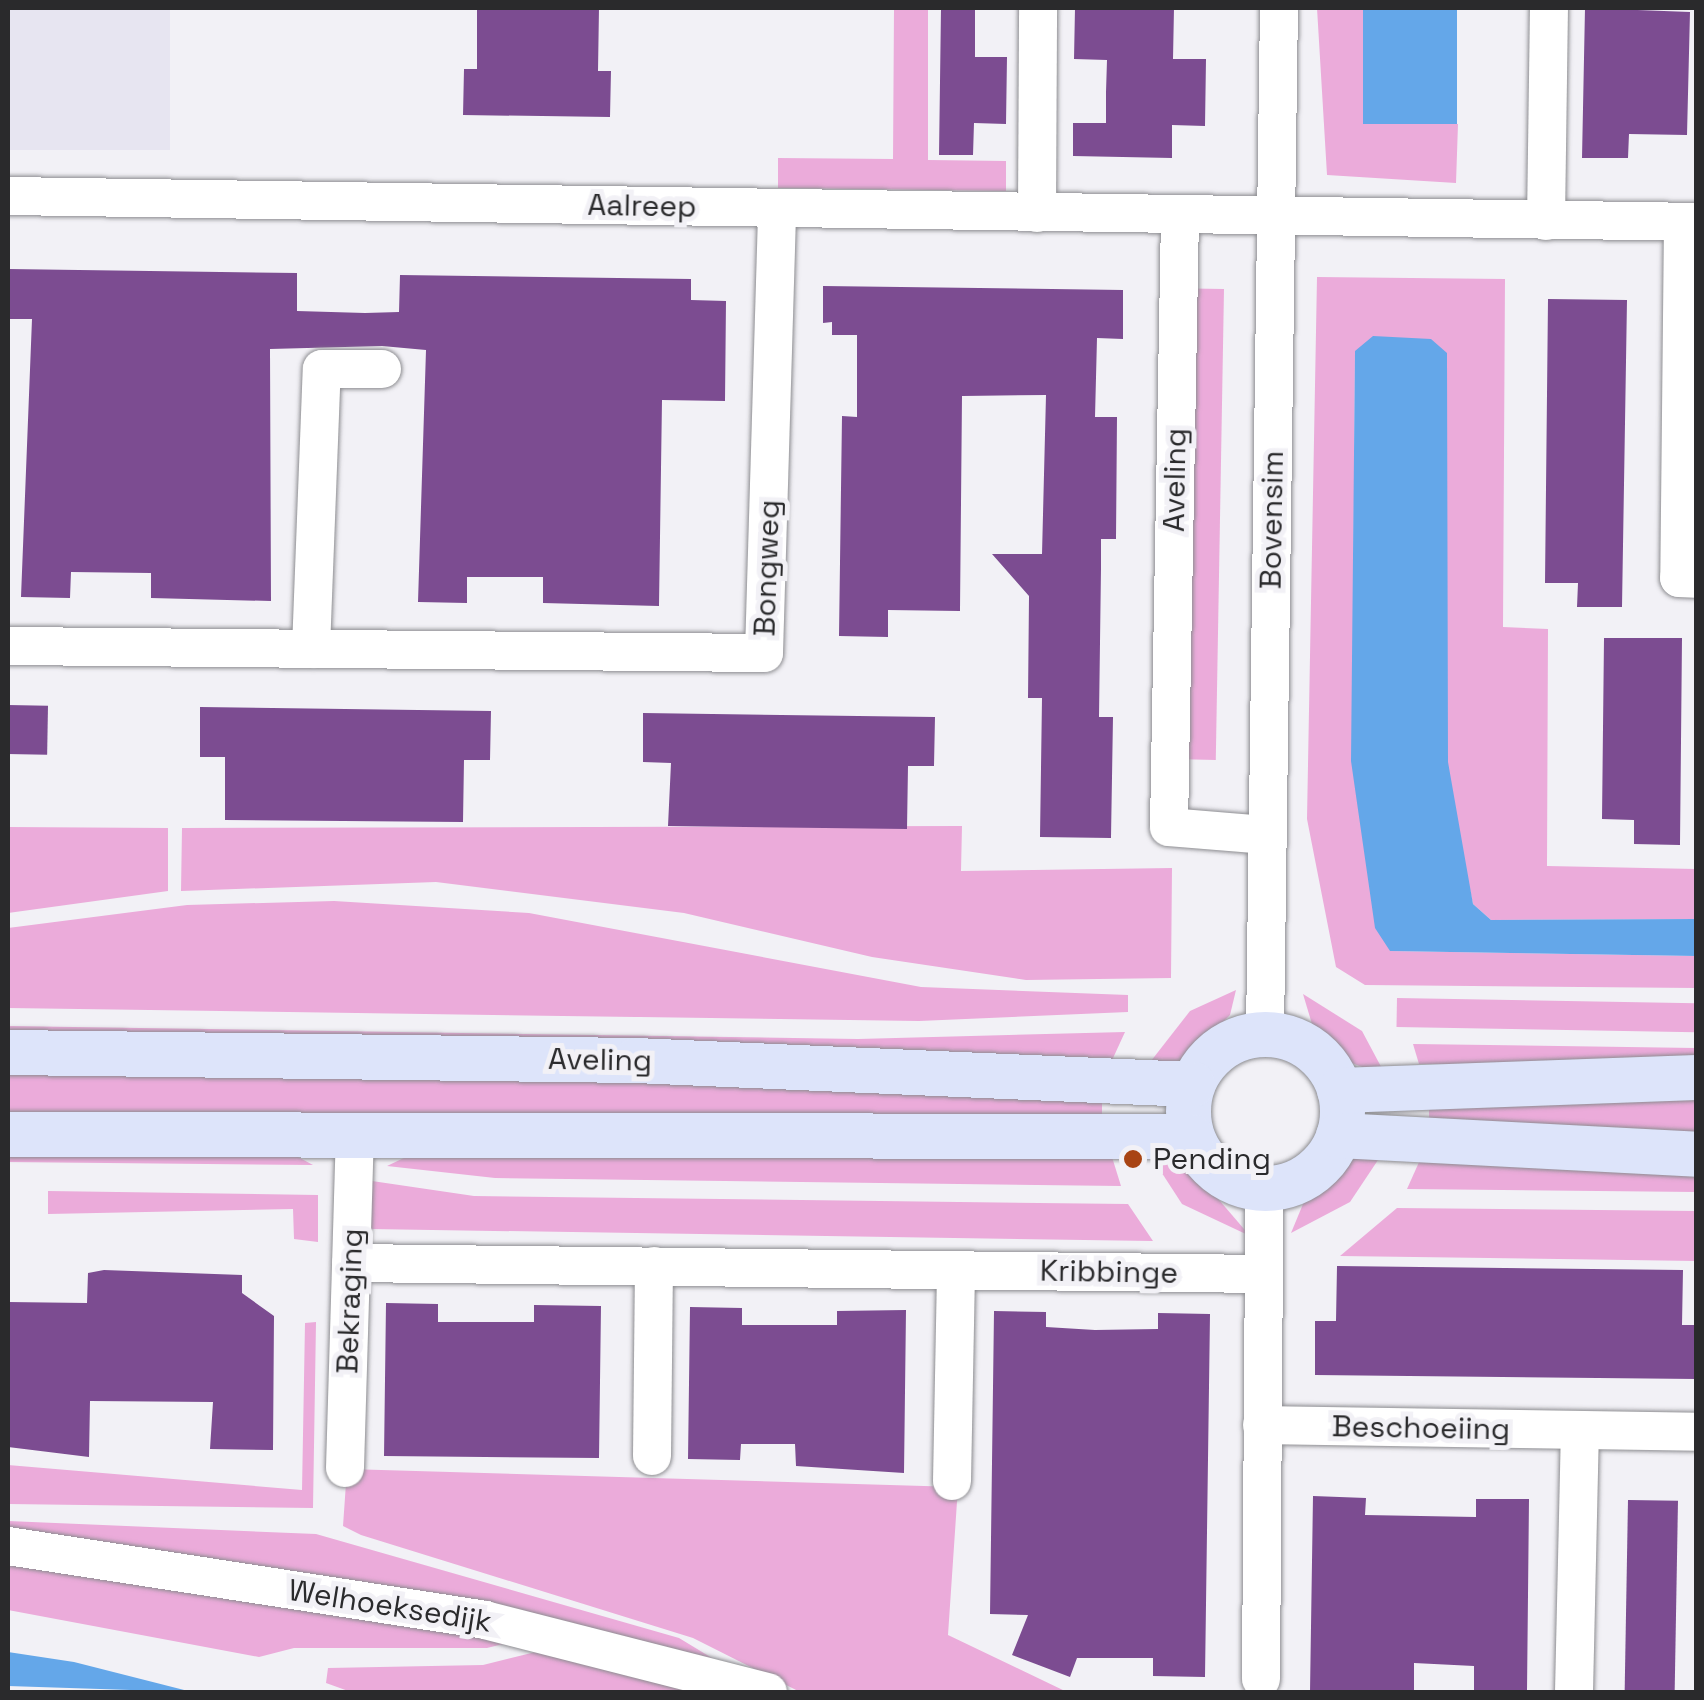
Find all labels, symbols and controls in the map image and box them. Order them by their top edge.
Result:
street label: Aalreep [587,187,697,225]
street label: Aveling [1156,428,1194,532]
street label: Bovensim [1253,450,1291,590]
street label: Bongweg [747,499,787,637]
street label: Aveling [548,1041,652,1079]
place label: Pending [1153,1141,1271,1177]
marker: Pending [1122,1148,1144,1170]
street label: Bekraging [329,1228,371,1374]
street label: Kribbinge [1040,1253,1178,1291]
street label: Beschoeiing [1332,1408,1510,1448]
street label: Welhoeksedijk [286,1572,494,1640]

